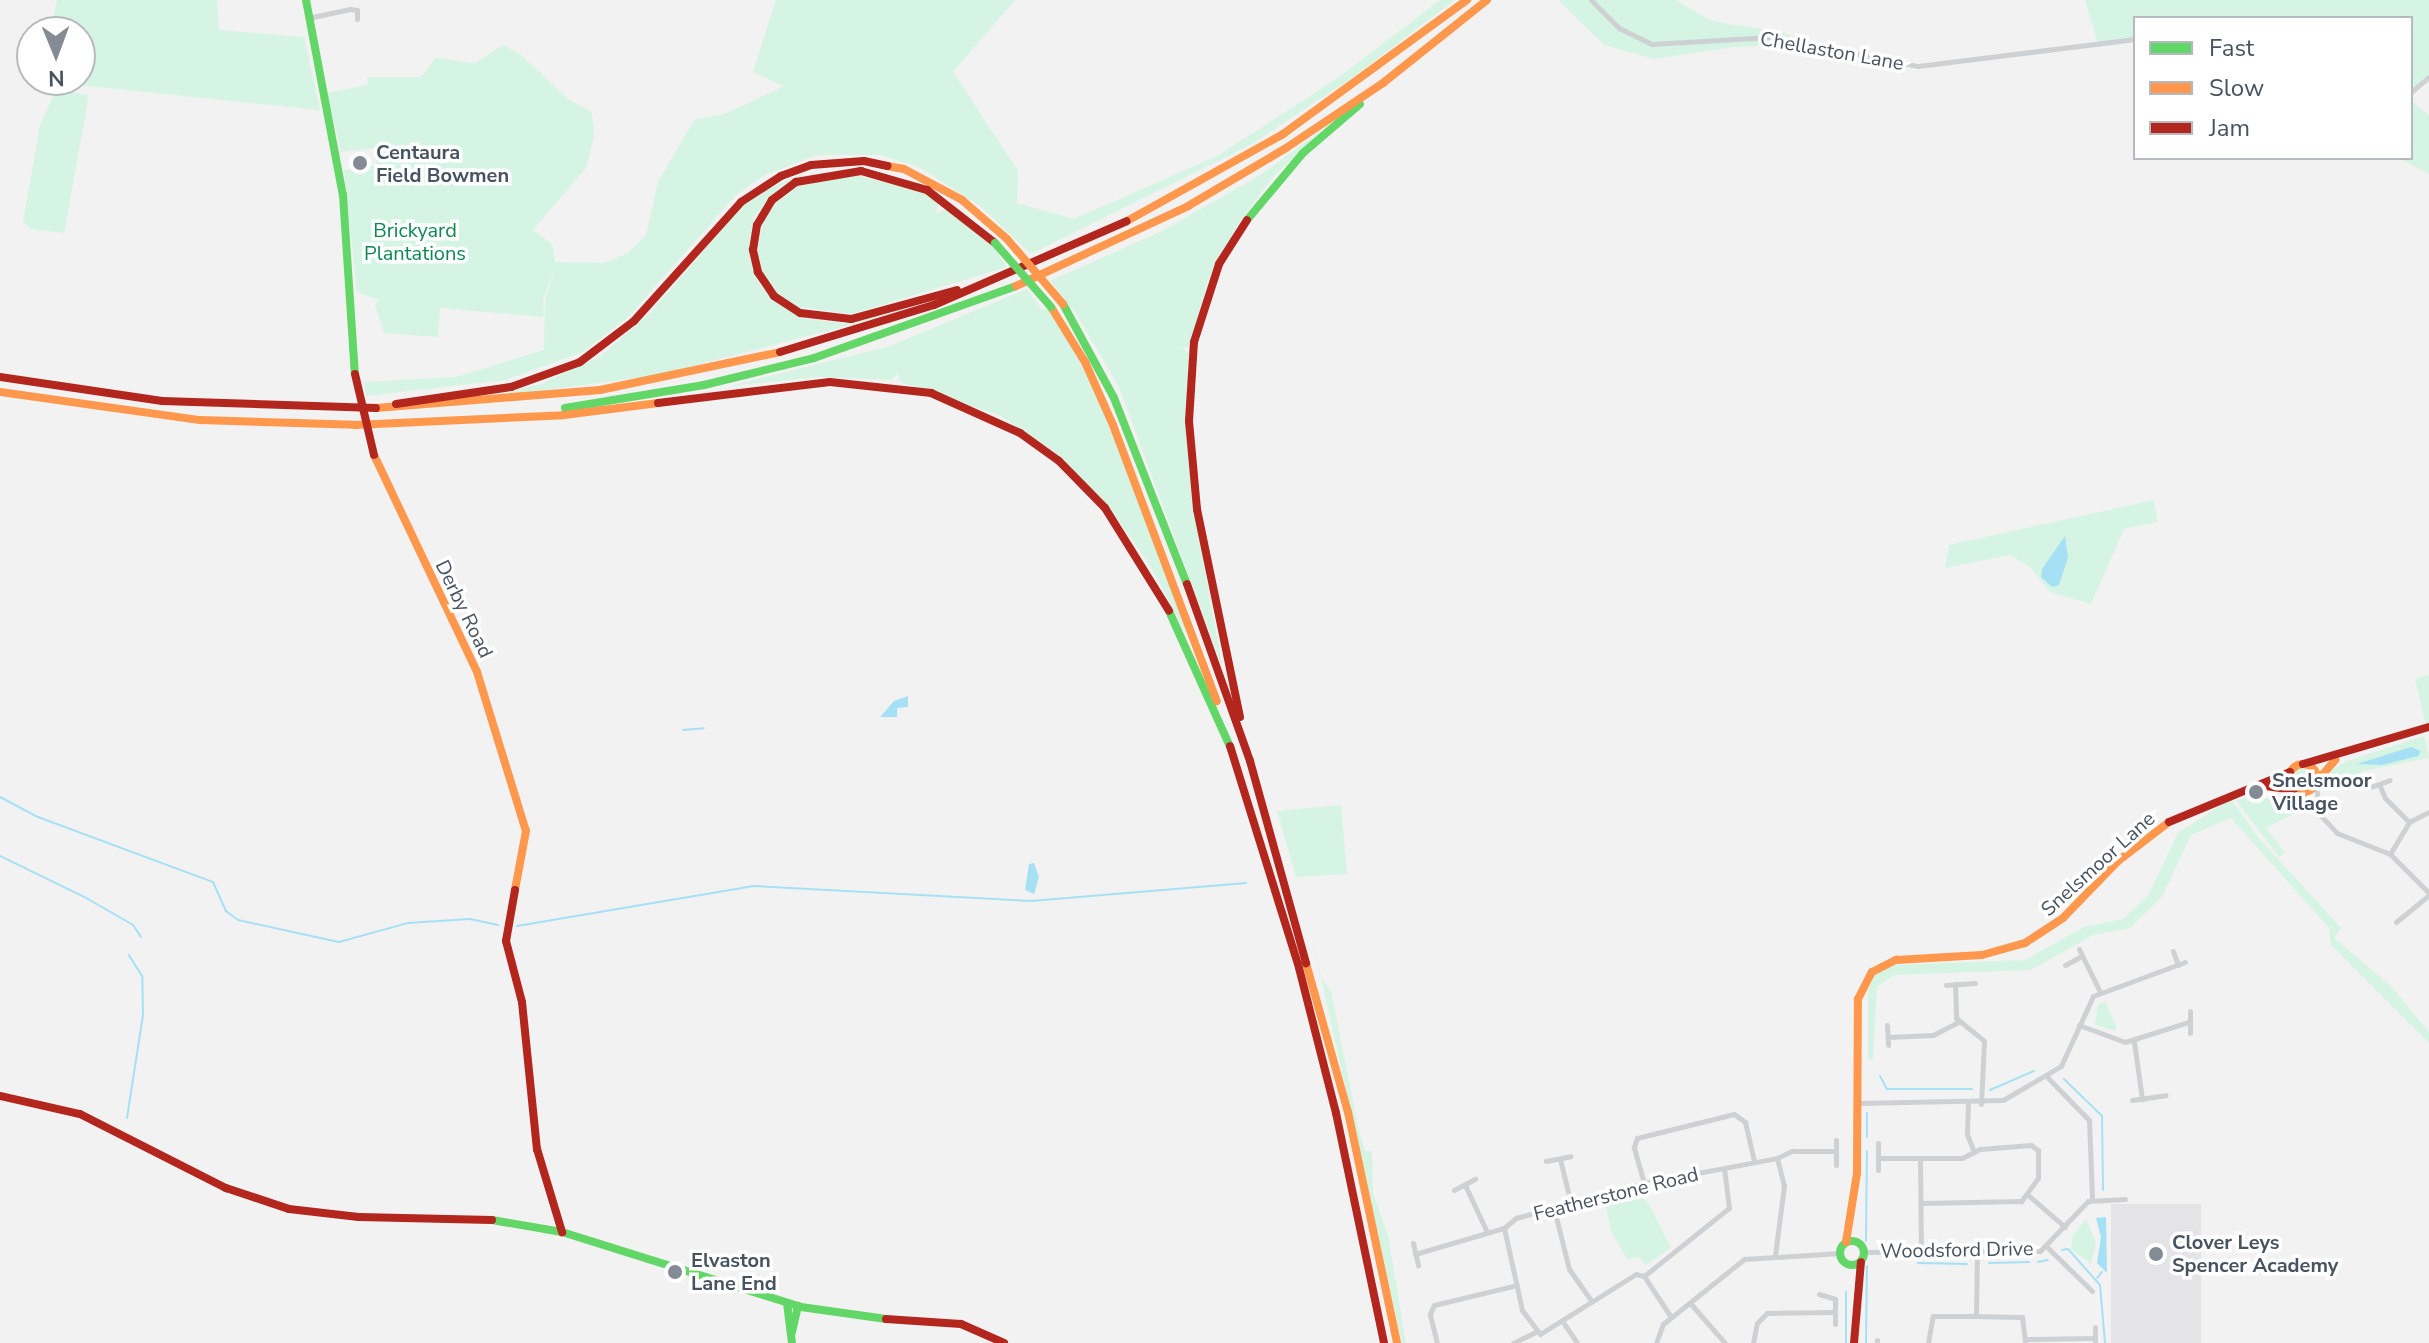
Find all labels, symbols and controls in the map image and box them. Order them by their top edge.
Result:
north arrow [16,16,96,96]
legend [2133,16,2413,160]
street label: Chellaston Lane [1758,27,1906,75]
text: Fast [2209,32,2254,64]
text: N [48,63,65,93]
text: Slow [2209,72,2264,104]
text: Jam [2209,112,2250,144]
place label: Centaura Field Bowmen [376,140,509,187]
marker: Centaura Field Bowmen [351,154,369,172]
park label: Brickyard Plantations [364,218,466,265]
street label: Derby Road [430,556,498,662]
place label: Snelsmoor Village [2272,768,2372,815]
marker: Snelsmoor Village [2247,783,2265,801]
street label: Snelsmoor Lane [2036,807,2160,921]
street label: Featherstone Road [1531,1162,1701,1226]
place label: Clover Leys Spencer Academy [2172,1230,2338,1277]
street label: Woodsford Drive [1880,1237,2034,1263]
marker: Clover Leys Spencer Academy [2147,1245,2165,1263]
place label: Elvaston Lane End [691,1248,777,1295]
marker: Elvaston Lane End [666,1263,684,1281]

